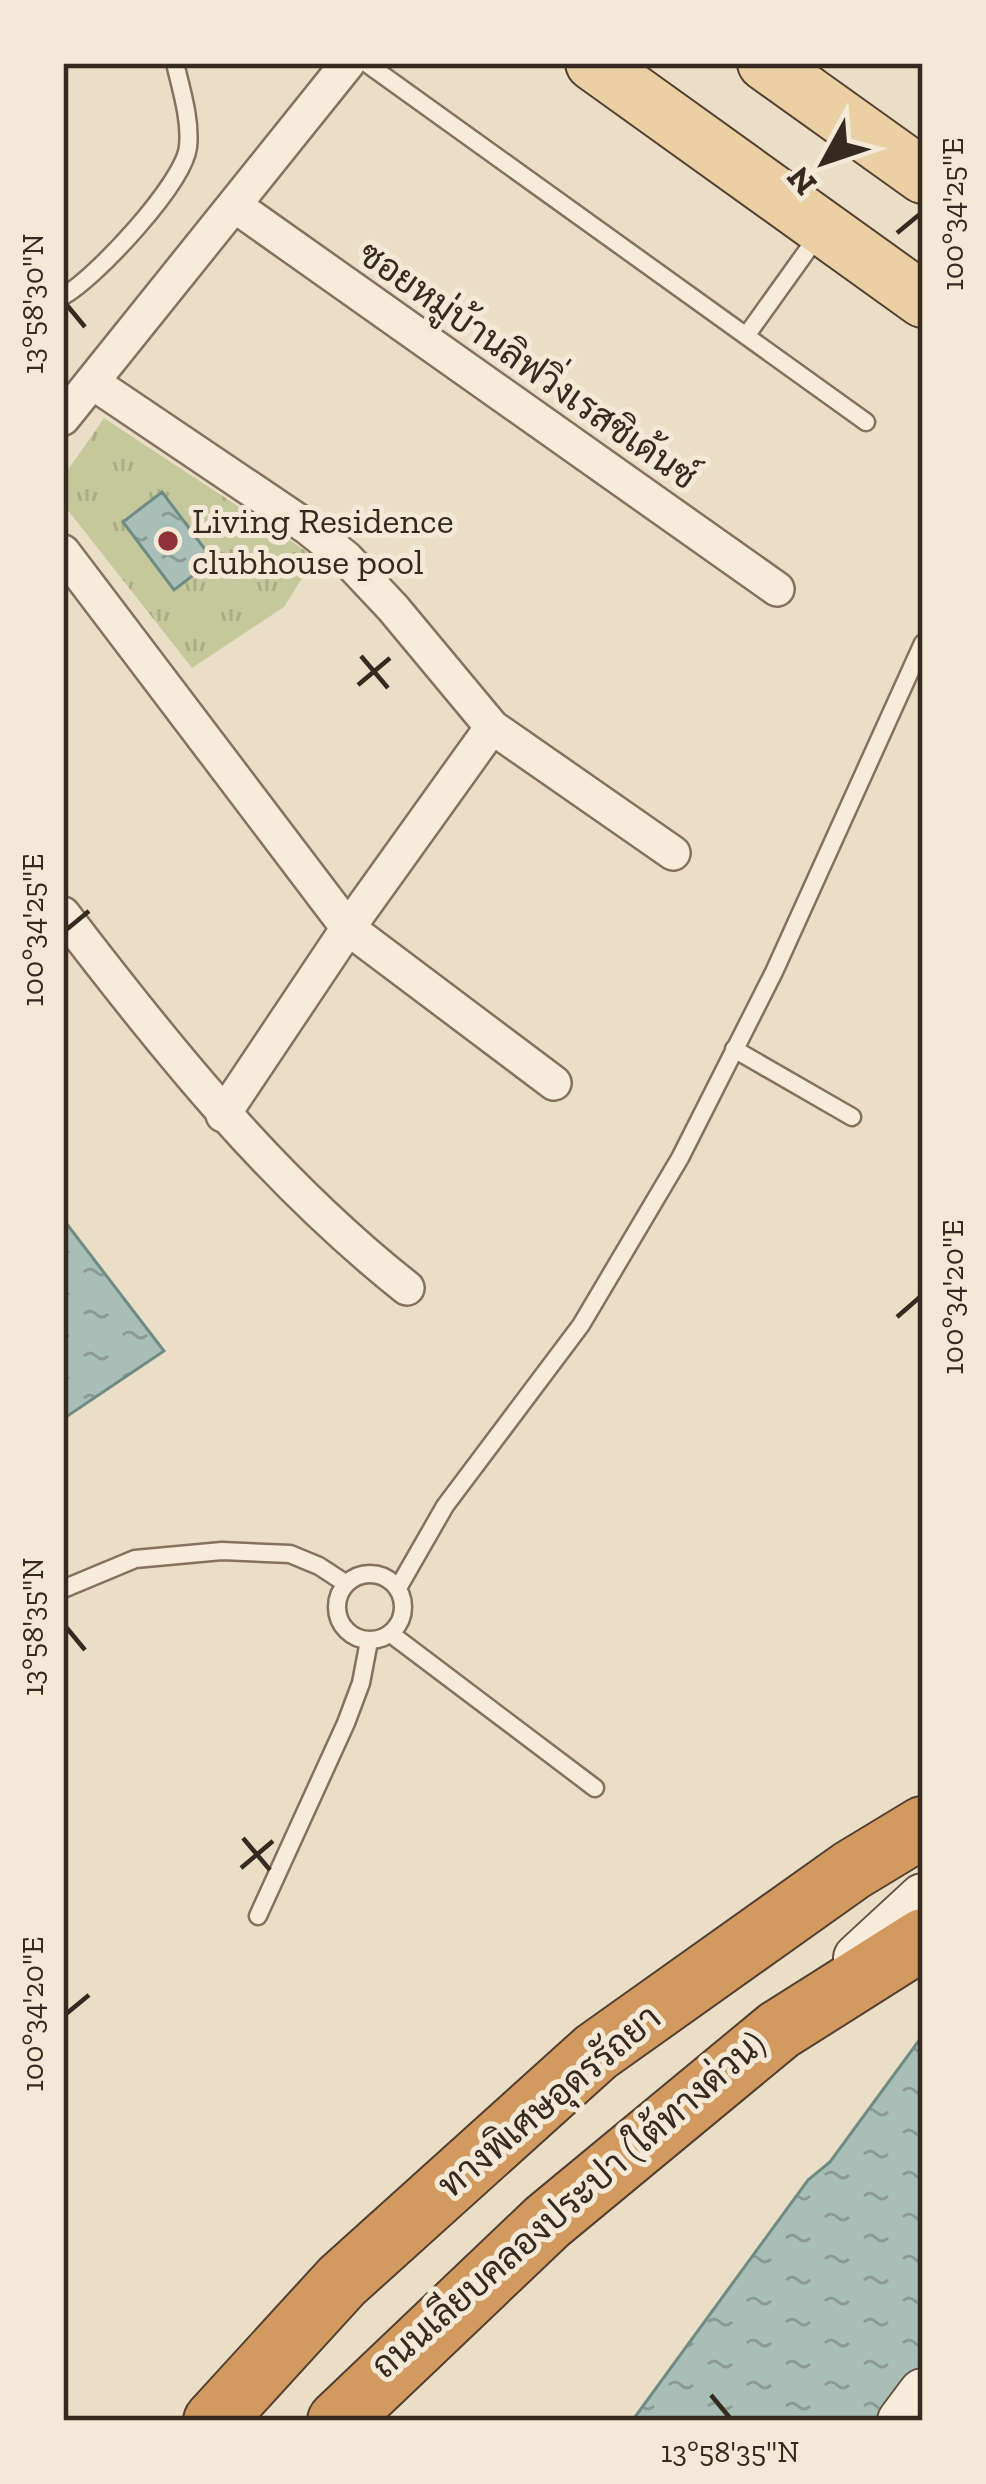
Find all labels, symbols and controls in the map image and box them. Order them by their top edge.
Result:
north arrow [764,102,884,222]
text: 100°34'25"E [935,137,971,291]
text: N [778,159,824,203]
street label: ซอยหมู่บ้านลิฟวิ่งเรสซิเด้นซ์ [349,226,710,501]
text: 13°58'30"N [15,234,51,374]
place label: Living Residence clubhouse pool [192,499,454,583]
marker: Living Residence clubhouse pool [155,528,181,554]
text: 100°34'25"E [15,853,51,1007]
text: 100°34'20"E [935,1219,971,1375]
text: 13°58'35"N [15,1558,51,1696]
text: 100°34'20"E [15,1936,51,2092]
street label: ทางพิเศษอุดรรัถยา [429,1996,671,2209]
street label: ถนนเลียบคลองประปา (ใต้ทางด่วน) [362,2021,774,2387]
text: 13°58'35"N [661,2434,799,2470]

